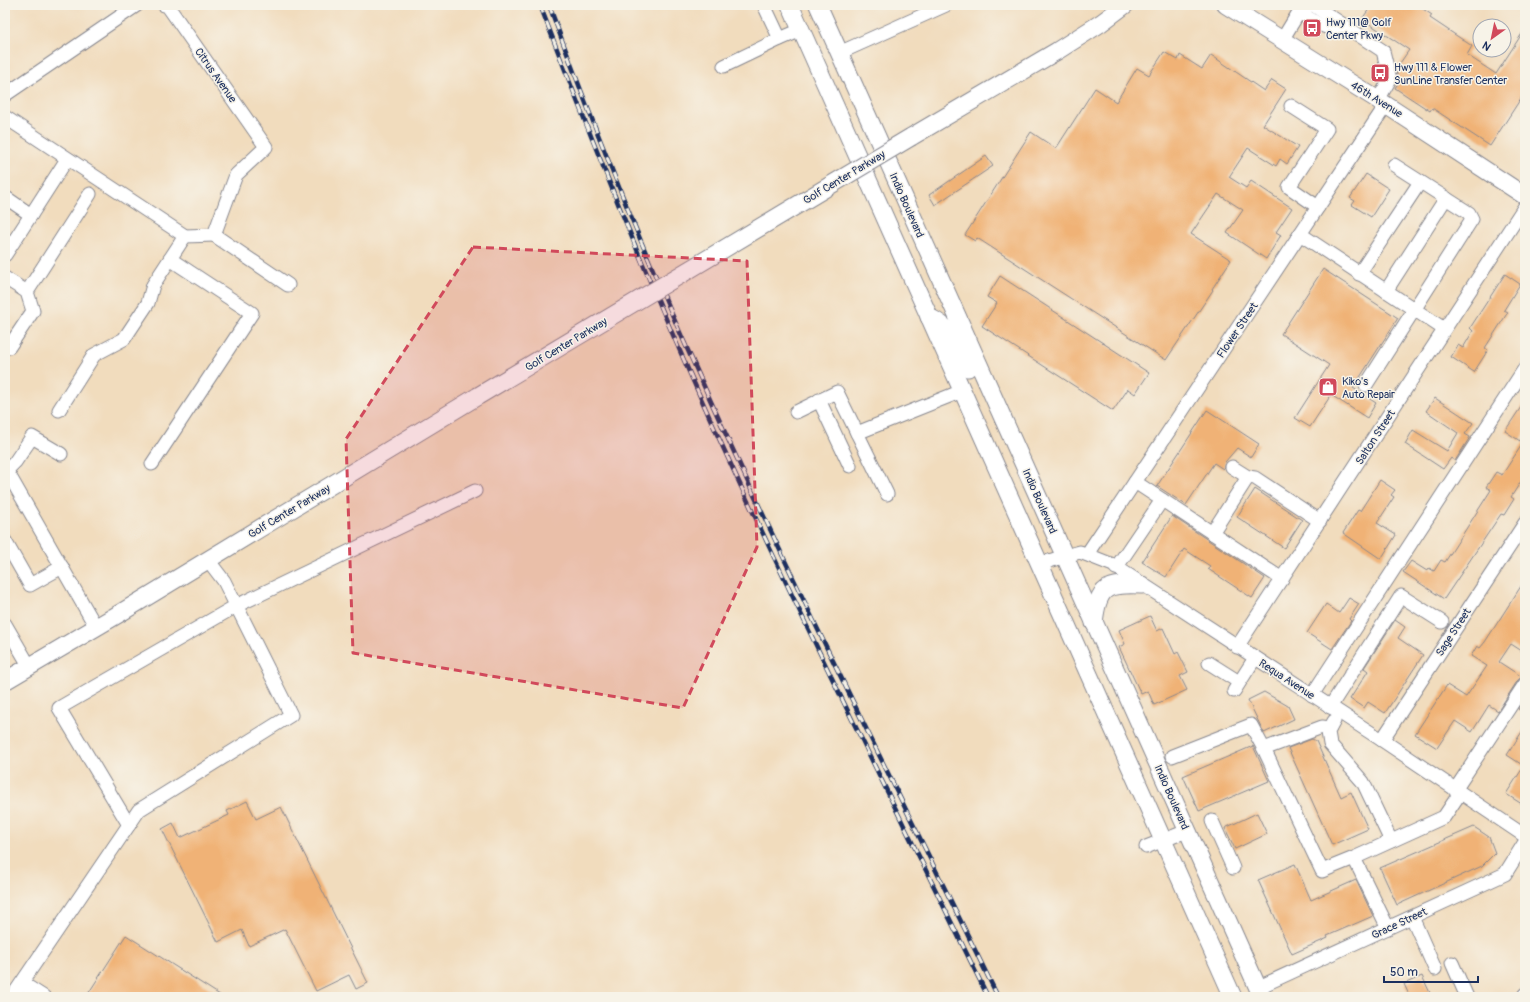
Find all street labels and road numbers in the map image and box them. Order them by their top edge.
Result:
street label: Citrus Avenue [192,45,240,106]
street label: 46th Avenue [1348,78,1406,121]
street label: Golf Center Parkway [801,148,888,207]
street label: Indio Boulevard [886,171,927,240]
street label: Flower Street [1214,300,1261,360]
street label: Golf Center Parkway [523,315,610,374]
street label: Salton Street [1353,407,1398,467]
street label: Indio Boulevard [1019,467,1060,536]
street label: Golf Center Parkway [246,482,333,541]
street label: Sage Street [1433,605,1474,659]
street label: Requa Avenue [1256,657,1317,703]
street label: Indio Boulevard [1151,763,1192,832]
street label: Grace Street [1369,905,1429,942]

